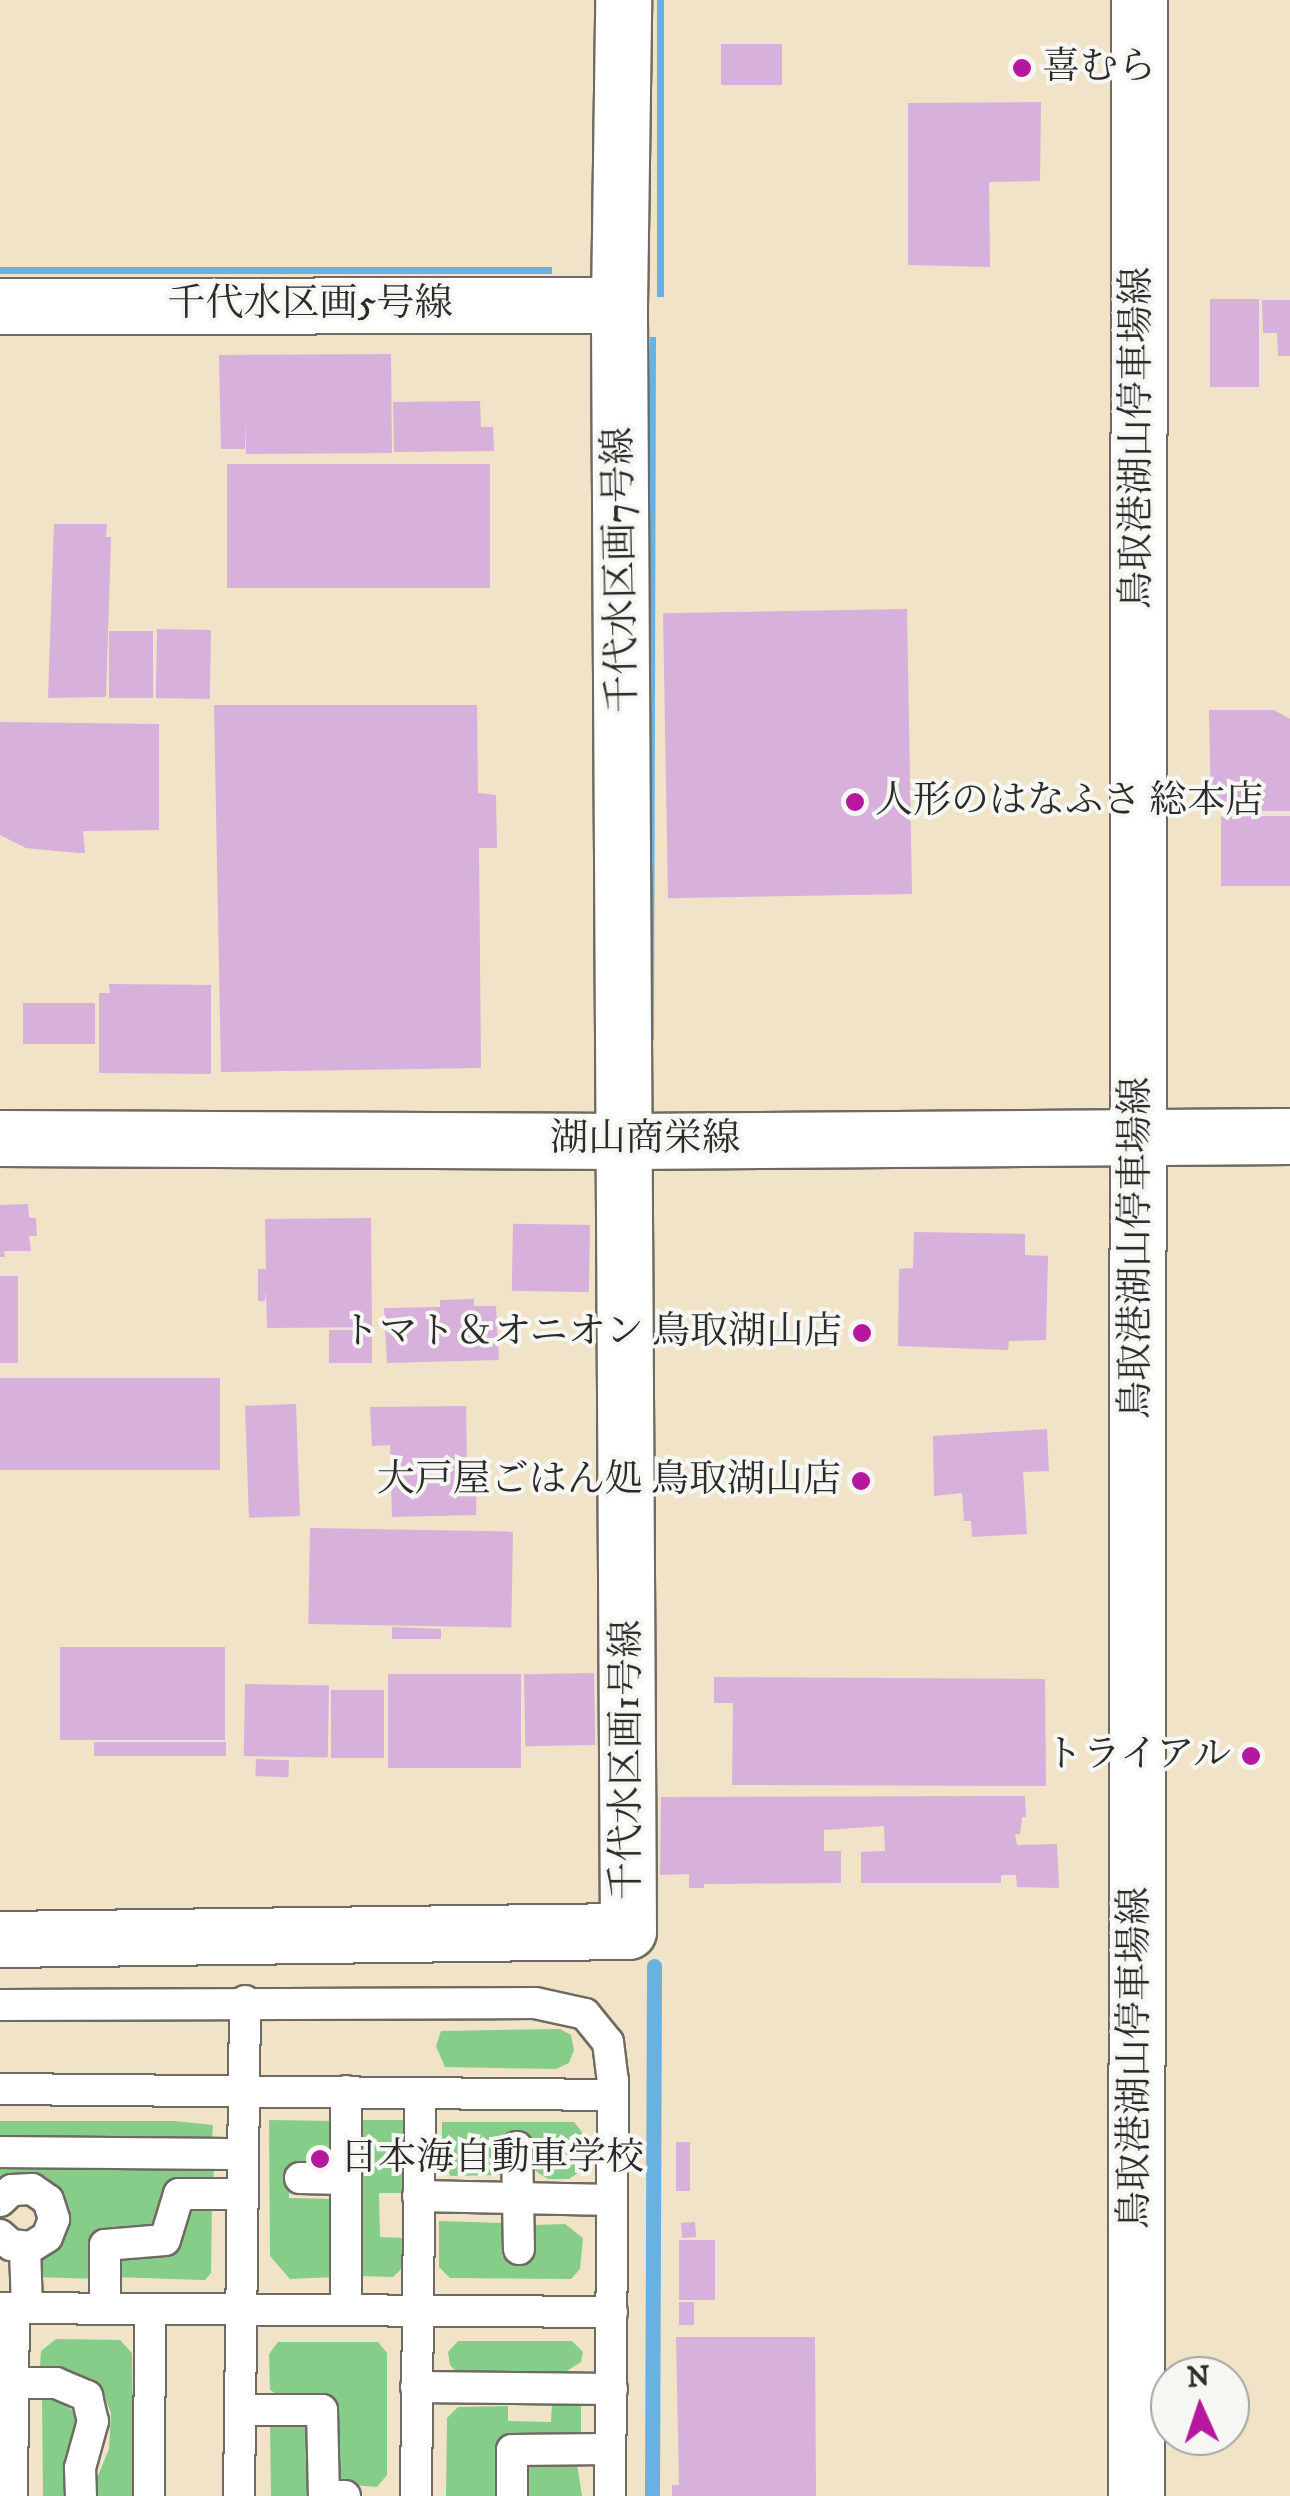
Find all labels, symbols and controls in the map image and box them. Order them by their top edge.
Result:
place label: 喜むら [1042,45,1156,91]
marker: 喜むら [1011,57,1033,79]
street label: 鳥取港湖山停車場線 [1115,267,1161,609]
street label: 千代水区画5号線 [168,282,452,328]
street label: 千代水区画7号線 [597,427,647,713]
place label: 人形のはなふさ 総本店 [875,779,1263,825]
marker: 人形のはなふさ 総本店 [844,791,866,813]
street label: 鳥取港湖山停車場線 [1114,1077,1160,1419]
street label: 湖山商栄線 [550,1117,740,1163]
place label: トマト＆オニオン 鳥取湖山店 [340,1310,842,1356]
marker: トマト＆オニオン 鳥取湖山店 [851,1322,873,1344]
place label: 大戸屋ごはん処 鳥取湖山店 [377,1458,841,1504]
marker: 大戸屋ごはん処 鳥取湖山店 [850,1470,872,1492]
street label: 千代水区画1号線 [605,1620,651,1900]
place label: トライアル [1041,1733,1231,1779]
marker: トライアル [1240,1745,1262,1767]
street label: 鳥取港湖山停車場線 [1113,1887,1159,2229]
place label: 日本海自動車学校 [340,2136,644,2182]
marker: 日本海自動車学校 [309,2148,331,2170]
north arrow [1150,2356,1250,2456]
text: N [1186,2359,1211,2396]

